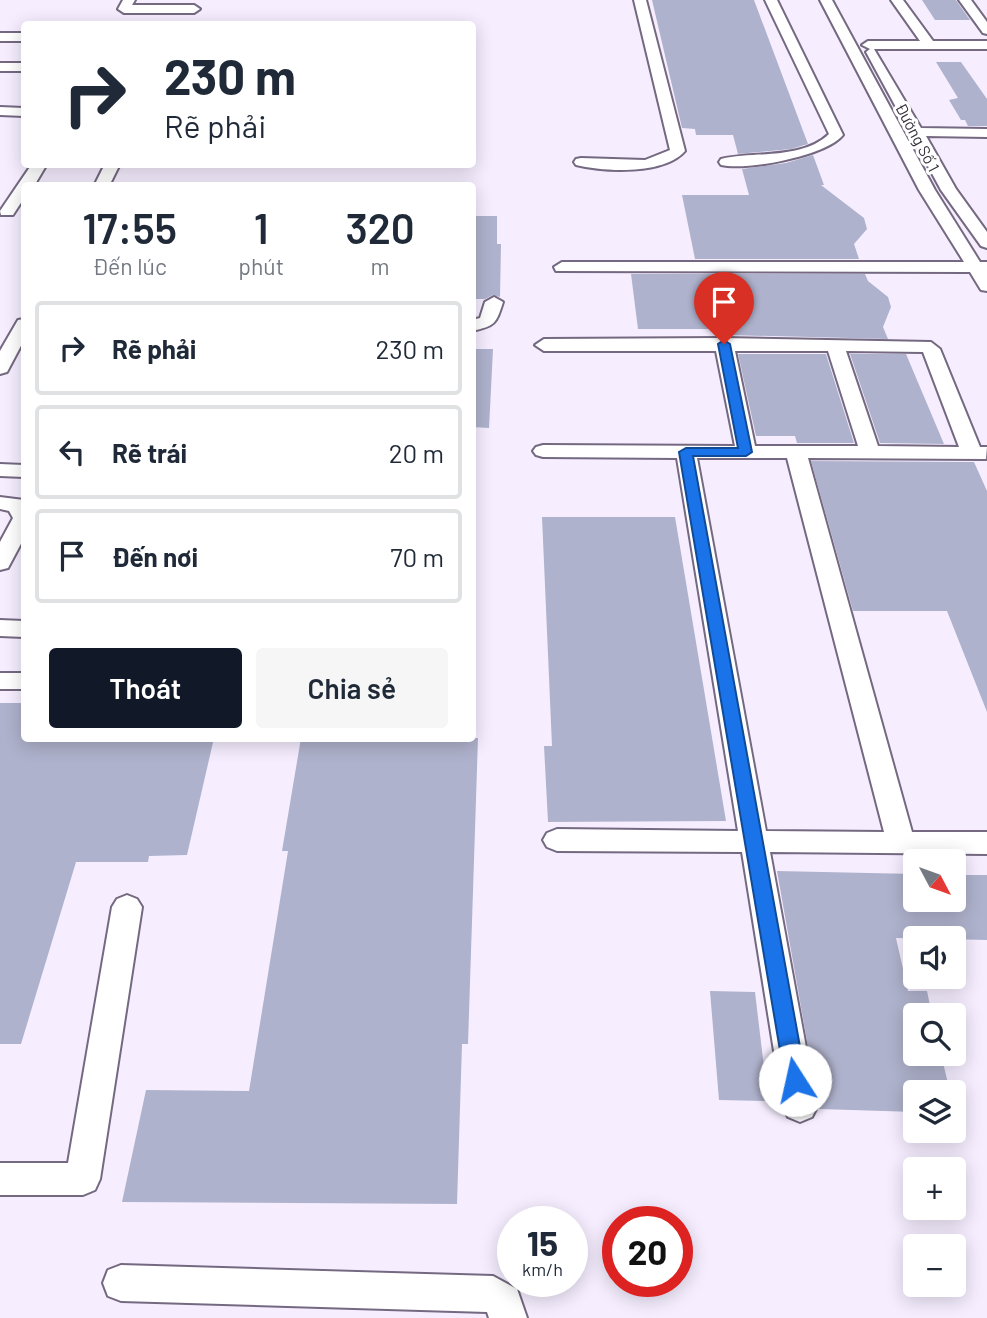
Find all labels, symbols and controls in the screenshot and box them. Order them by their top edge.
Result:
text: 230 m [164,46,296,105]
icon: right [49,49,140,140]
street label: Đường Số 1 [892,99,944,175]
text: Rẽ phải [164,106,266,144]
text: 17:55 [82,202,177,252]
text: 1 [254,202,269,252]
text: 320 [345,202,415,252]
text: Đến lúc [92,252,167,280]
text: phút [238,252,284,280]
text: m [371,252,390,280]
pin [694,272,754,344]
icon: arrive [705,283,743,321]
icon: right [53,329,91,367]
text: Rẽ phải [112,333,196,364]
text: 230 m [375,333,444,364]
icon: left [53,433,91,471]
text: Rẽ trái [112,437,187,468]
text: 20 m [389,437,444,468]
icon: arrive [53,537,91,575]
text: Đến nơi [112,541,198,572]
text: 70 m [390,541,444,572]
button: Thoát [49,648,242,728]
button: Chia sẻ [256,648,448,728]
north arrow [903,849,966,912]
map controls [903,849,966,1297]
button: sound [903,926,966,989]
button: search [903,1003,966,1066]
position arrow [758,1043,832,1117]
button: layers [903,1080,966,1143]
button: + [903,1157,966,1220]
speed limit sign: 20 [602,1206,693,1297]
text: 15 [527,1221,558,1263]
button: − [903,1234,966,1297]
text: km/h [522,1258,563,1280]

